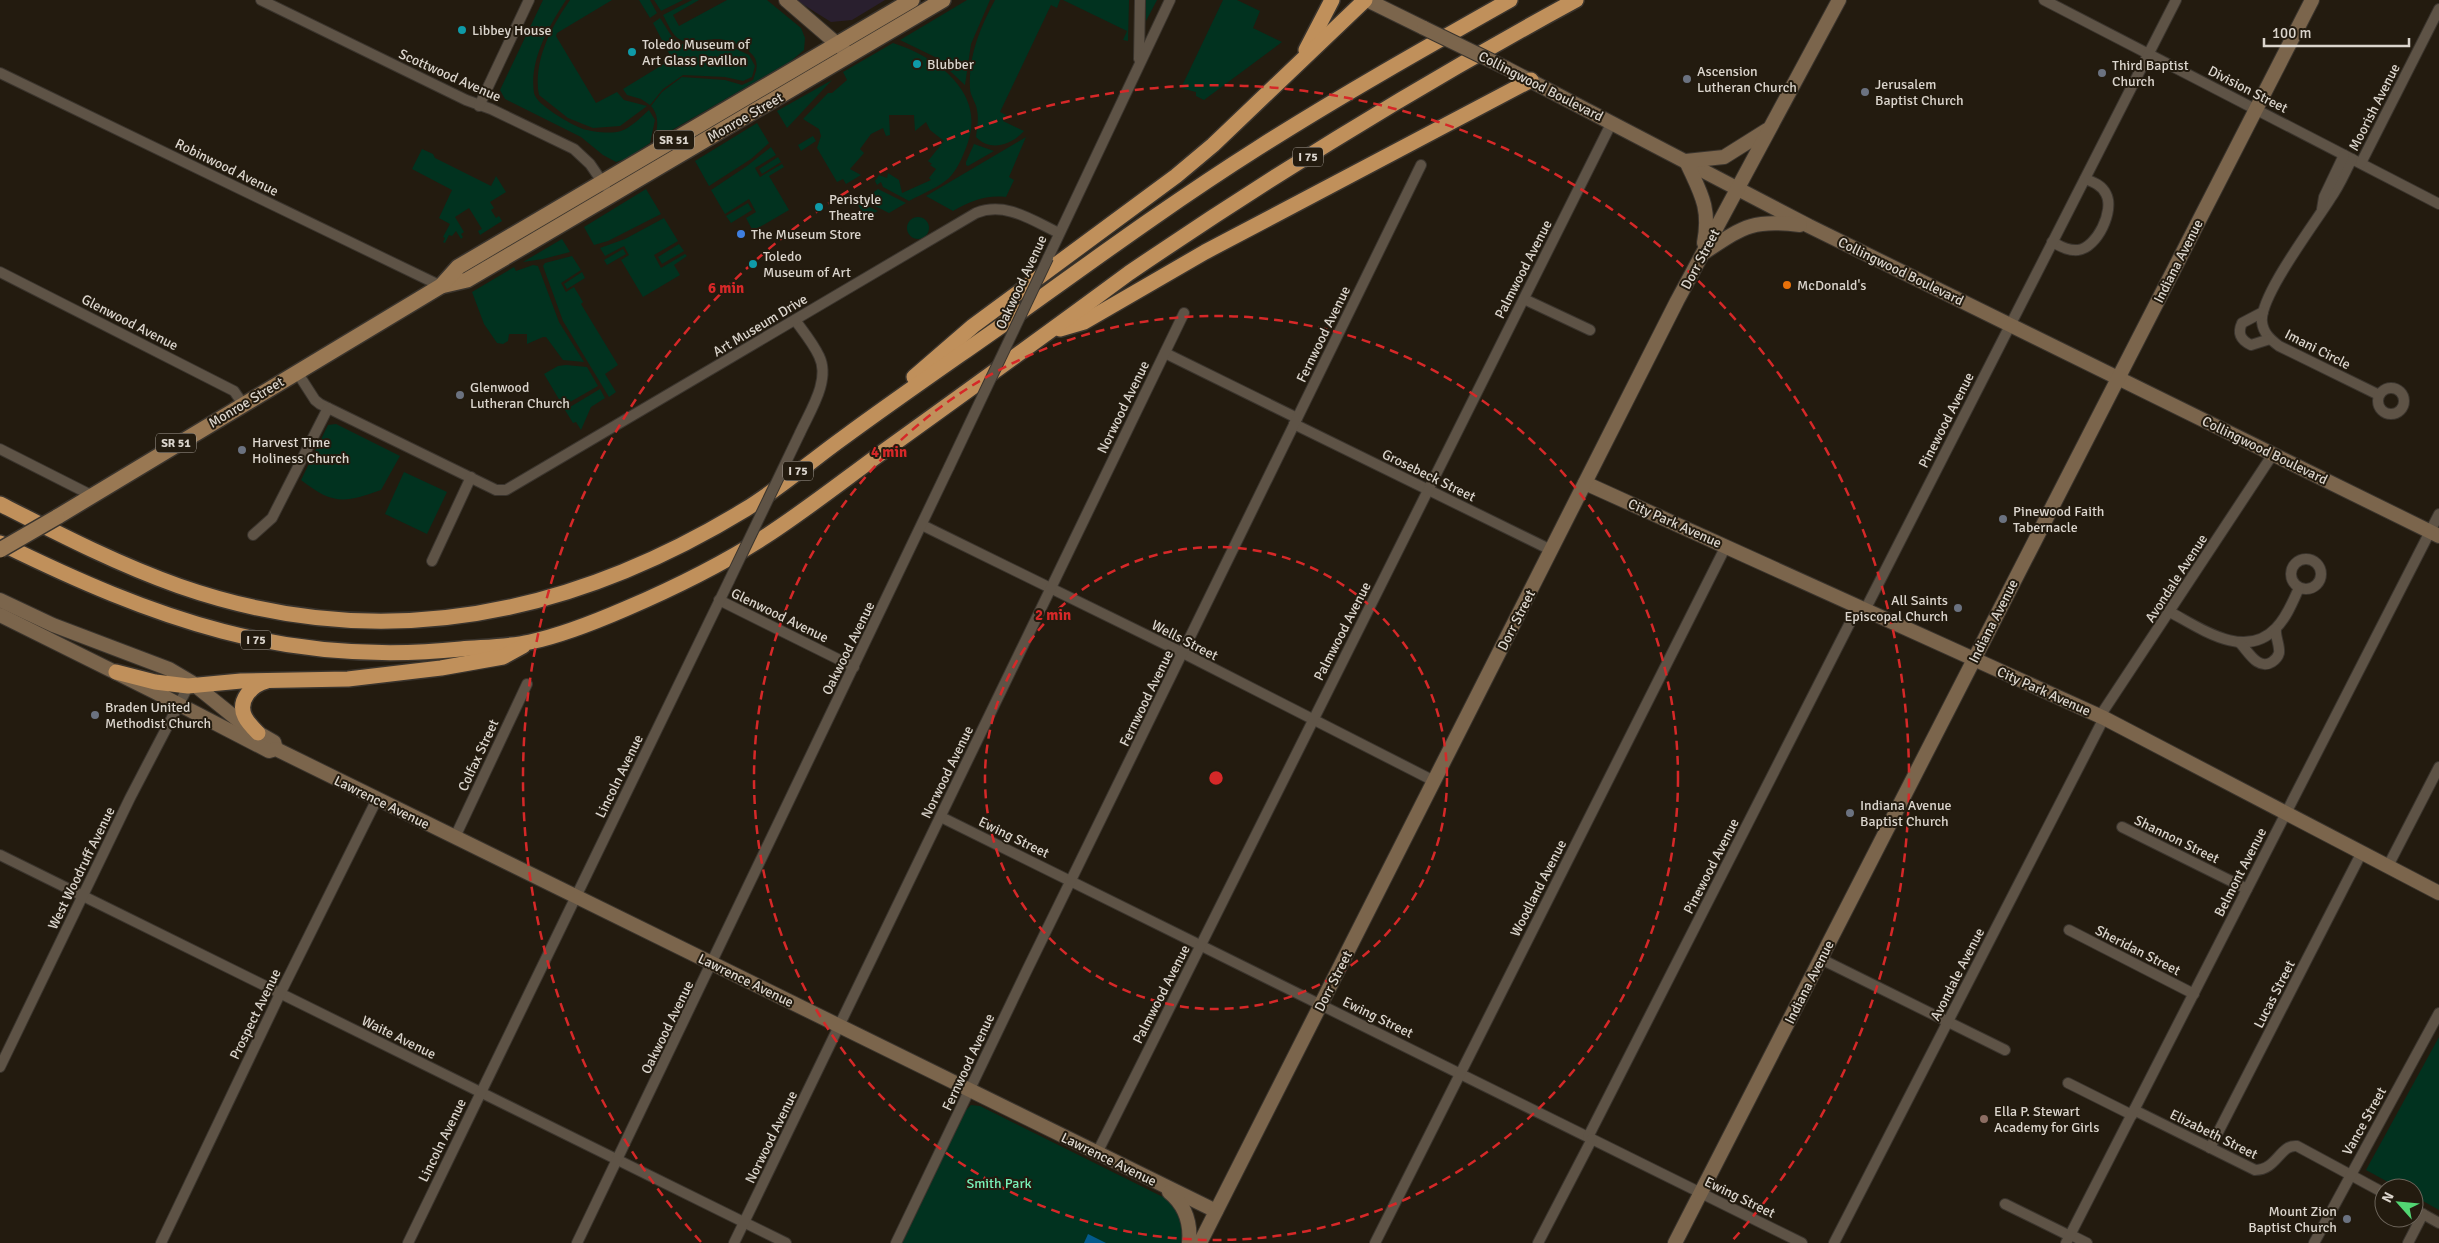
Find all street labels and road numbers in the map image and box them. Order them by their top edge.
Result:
street label: Scottwood Avenue [396,45,504,106]
street label: Collingwood Boulevard [1476,48,1606,125]
street label: Moorish Avenue [2345,61,2404,154]
street label: Division Street [2205,62,2291,117]
street label: Monroe Street [704,89,786,146]
road number: SR 51 [654,130,694,150]
street label: Robinwood Avenue [172,135,281,200]
road number: I 75 [1293,148,1323,166]
street label: Palmwood Avenue [1491,217,1556,321]
street label: Indiana Avenue [2150,217,2207,306]
street label: Dorr Street [1677,226,1724,292]
street label: Oakwood Avenue [992,232,1051,332]
street label: Collingwood Boulevard [1835,234,1966,309]
street label: Fernwood Avenue [1293,283,1354,385]
street label: Glenwood Avenue [79,291,181,354]
street label: Art Museum Drive [710,291,811,360]
street label: Imani Circle [2282,326,2354,373]
street label: Norwood Avenue [1094,358,1153,456]
street label: Pinewood Avenue [1915,370,1978,471]
street label: Monroe Street [205,373,287,432]
street label: Collingwood Boulevard [2199,413,2330,488]
road number: SR 51 [156,433,196,452]
street label: Grosebeck Street [1379,445,1478,505]
road number: I 75 [783,462,813,481]
street label: City Park Avenue [1625,495,1724,552]
street label: Avondale Avenue [2142,531,2211,626]
street label: Indiana Avenue [1965,577,2022,666]
street label: Palmwood Avenue [1310,579,1375,683]
street label: Glenwood Avenue [728,585,831,646]
street label: Dorr Street [1494,587,1539,654]
street label: Oakwood Avenue [818,599,878,698]
street label: Wells Street [1149,617,1221,664]
road number: I 75 [241,630,271,650]
street label: Fernwood Avenue [1116,647,1177,749]
street label: City Park Avenue [1994,663,2093,720]
street label: Colfax Street [454,716,503,794]
street label: Norwood Avenue [918,723,977,821]
street label: Lincoln Avenue [592,732,647,821]
street label: Lawrence Avenue [331,772,432,833]
street label: West Woodruff Avenue [44,804,119,932]
street label: Shannon Street [2132,812,2222,867]
street label: Ewing Street [976,813,1052,862]
street label: Pinewood Avenue [1680,816,1743,917]
street label: Belmont Avenue [2211,825,2270,919]
street label: Woodland Avenue [1507,837,1570,940]
street label: Sheridan Street [2092,922,2183,979]
street label: Avondale Avenue [1927,925,1988,1023]
street label: Indiana Avenue [1781,938,1838,1027]
street label: Palmwood Avenue [1129,942,1194,1046]
street label: Dorr Street [1311,948,1356,1015]
street label: Lawrence Avenue [695,950,796,1011]
street label: Lucas Street [2250,957,2299,1031]
street label: Prospect Avenue [226,966,285,1062]
street label: Oakwood Avenue [637,978,697,1077]
street label: Ewing Street [1340,993,1416,1042]
street label: Fernwood Avenue [939,1011,998,1114]
street label: Waite Avenue [359,1012,439,1063]
street label: Vance Street [2339,1084,2390,1158]
street label: Norwood Avenue [742,1088,801,1186]
street label: Lincoln Avenue [415,1096,470,1185]
street label: Elizabeth Street [2167,1106,2261,1163]
street label: Lawrence Avenue [1058,1129,1159,1190]
street label: Ewing Street [1702,1173,1778,1222]

